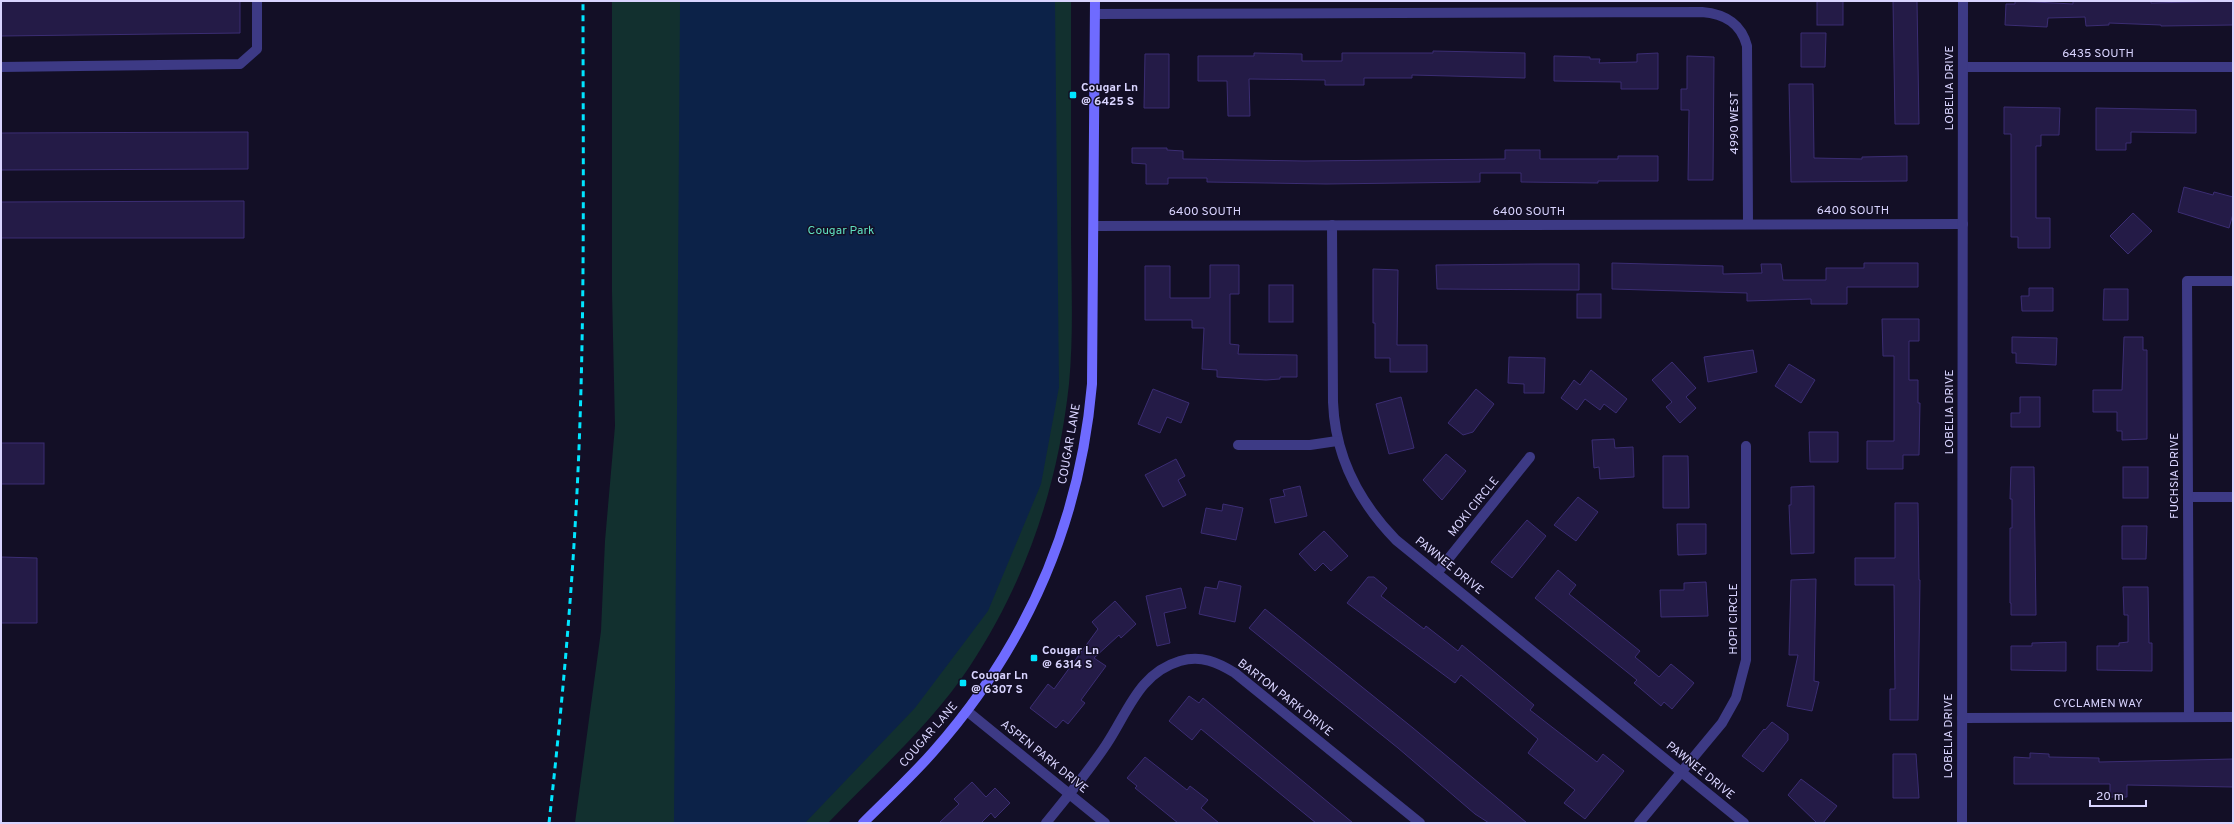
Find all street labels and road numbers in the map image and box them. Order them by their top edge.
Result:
street label: LOBELIA DRIVE [1942,46,1958,130]
street label: 6435 SOUTH [2062,46,2134,62]
street label: 4990 WEST [1727,92,1743,154]
street label: 6400 SOUTH [1817,203,1889,219]
street label: 6400 SOUTH [1169,204,1241,220]
street label: 6400 SOUTH [1493,204,1565,220]
street label: LOBELIA DRIVE [1942,370,1958,454]
street label: COUGAR LANE [1055,402,1085,486]
street label: FUCHSIA DRIVE [2167,433,2183,519]
street label: MOKI CIRCLE [1445,474,1503,540]
street label: PAWNEE DRIVE [1411,533,1487,599]
street label: HOPI CIRCLE [1726,583,1742,655]
street label: BARTON PARK DRIVE [1234,656,1336,740]
street label: LOBELIA DRIVE [1941,694,1957,778]
street label: CYCLAMEN WAY [2053,696,2143,712]
street label: COUGAR LANE [896,699,962,771]
street label: ASPEN PARK DRIVE [997,717,1091,797]
street label: PAWNEE DRIVE [1662,738,1738,804]

